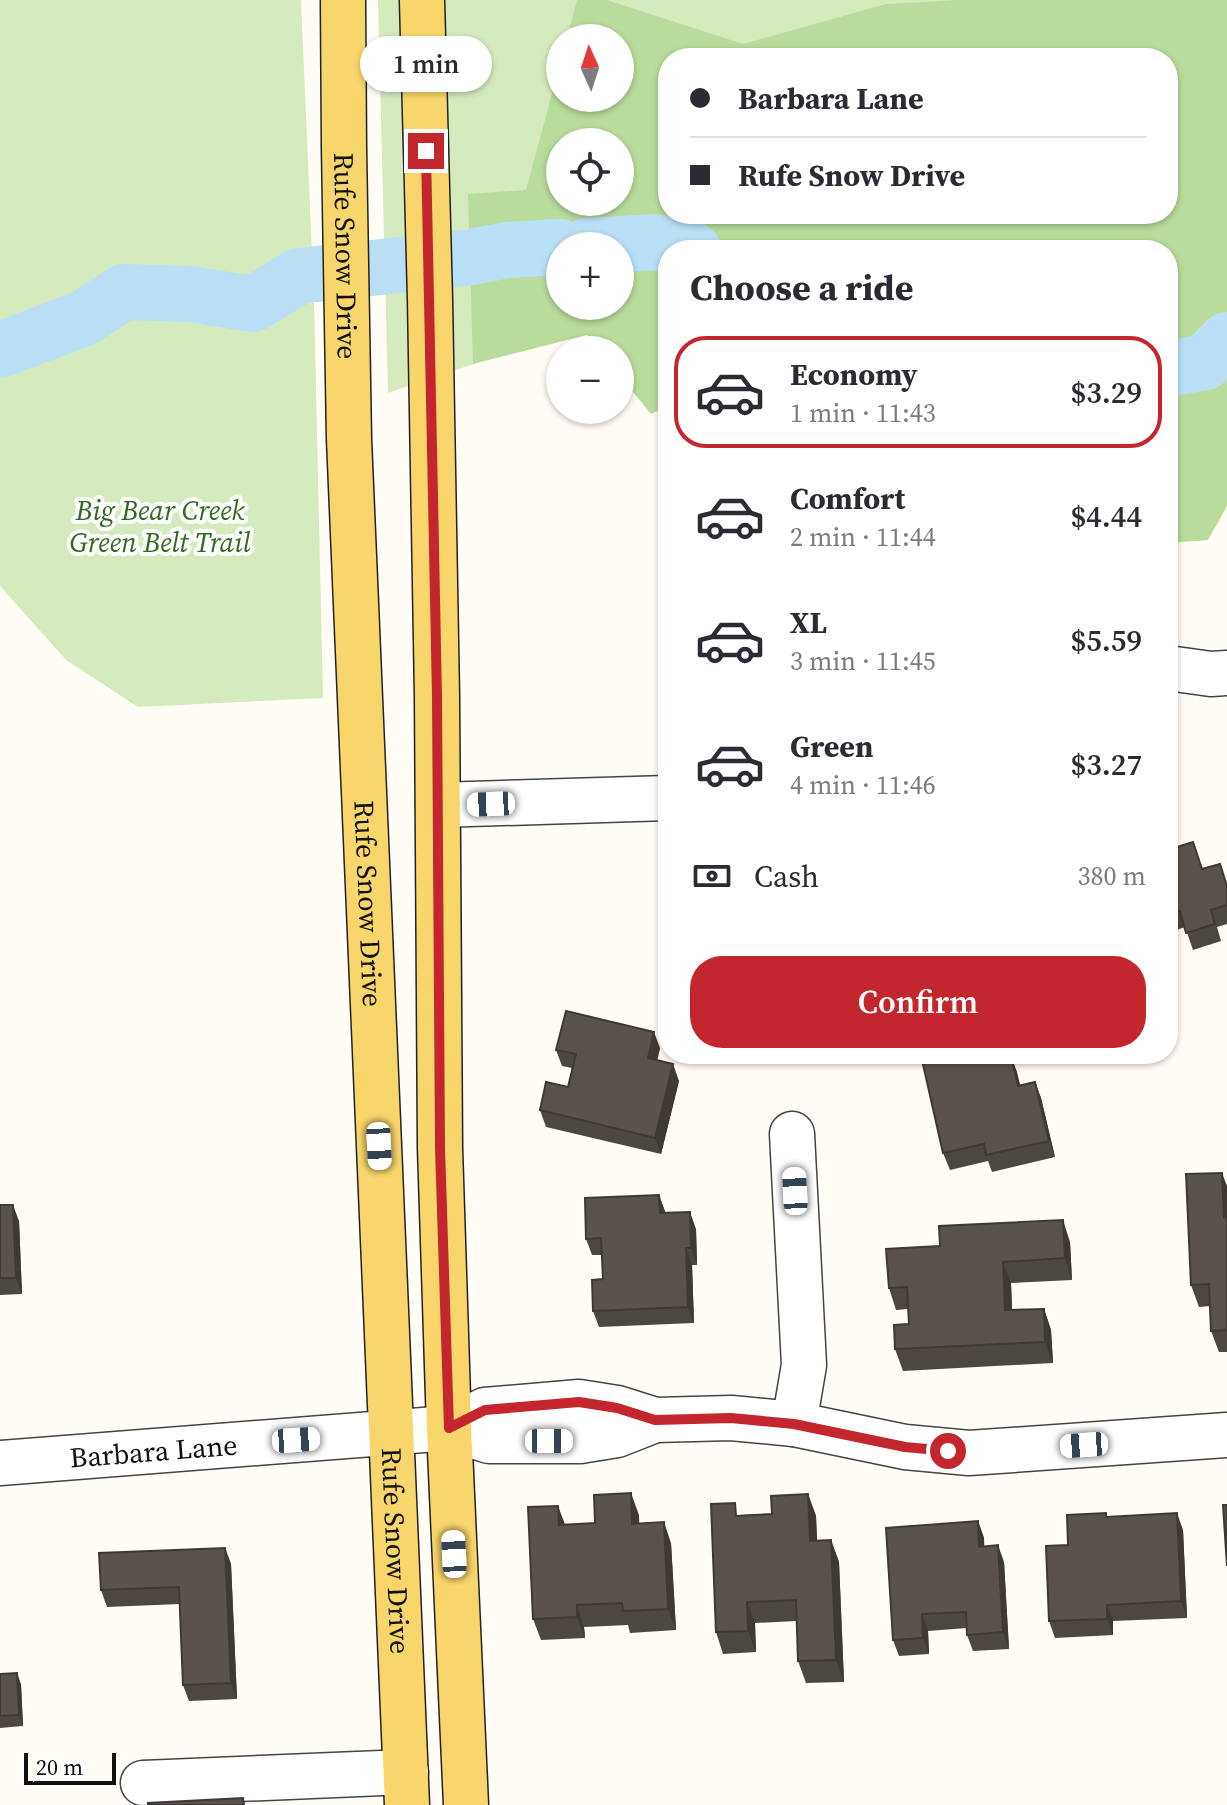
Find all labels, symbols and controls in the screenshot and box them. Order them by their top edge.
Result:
north arrow [546,24,634,112]
map controls [546,24,634,424]
callout: 1 min [360,35,492,91]
text: 1 min [393,46,459,82]
text: Barbara Lane [738,78,924,119]
button: locate [546,128,634,216]
route end [408,133,444,169]
street label: Rufe Snow Drive [325,152,367,360]
text: Rufe Snow Drive [738,155,965,196]
button: + [546,232,634,320]
text: Choose a ride [690,263,913,312]
button: − [546,336,634,424]
text: Economy [790,354,918,395]
icon: car [694,356,766,428]
text: $3.29 [1071,372,1142,413]
text: 1 min · 11:43 [790,395,936,431]
text: Comfort [790,478,905,519]
icon: car [694,480,766,552]
park label: Big Bear Creek Green Belt Trail [69,491,251,561]
text: $4.44 [1071,496,1142,537]
text: 2 min · 11:44 [790,519,936,555]
text: XL [790,602,827,643]
icon: car [694,604,766,676]
text: $5.59 [1071,620,1142,661]
text: 3 min · 11:45 [790,643,936,679]
text: Green [790,726,873,767]
icon: car [694,728,766,800]
text: $3.27 [1071,744,1142,785]
text: 4 min · 11:46 [790,767,936,803]
car [467,791,515,817]
street label: Rufe Snow Drive [345,799,392,1008]
icon: cash [690,854,734,898]
text: Cash [754,856,819,897]
text: 380 m [1078,858,1146,894]
button: Confirm [690,956,1146,1048]
car [366,1121,392,1171]
car [782,1166,808,1216]
street label: Barbara Lane [68,1426,239,1477]
car [271,1426,321,1454]
car [525,1429,573,1453]
car [1059,1431,1109,1459]
route start [930,1433,966,1469]
street label: Rufe Snow Drive [373,1447,420,1655]
car [441,1529,467,1579]
scale bar [24,1749,116,1785]
text: 20 m [36,1752,83,1782]

